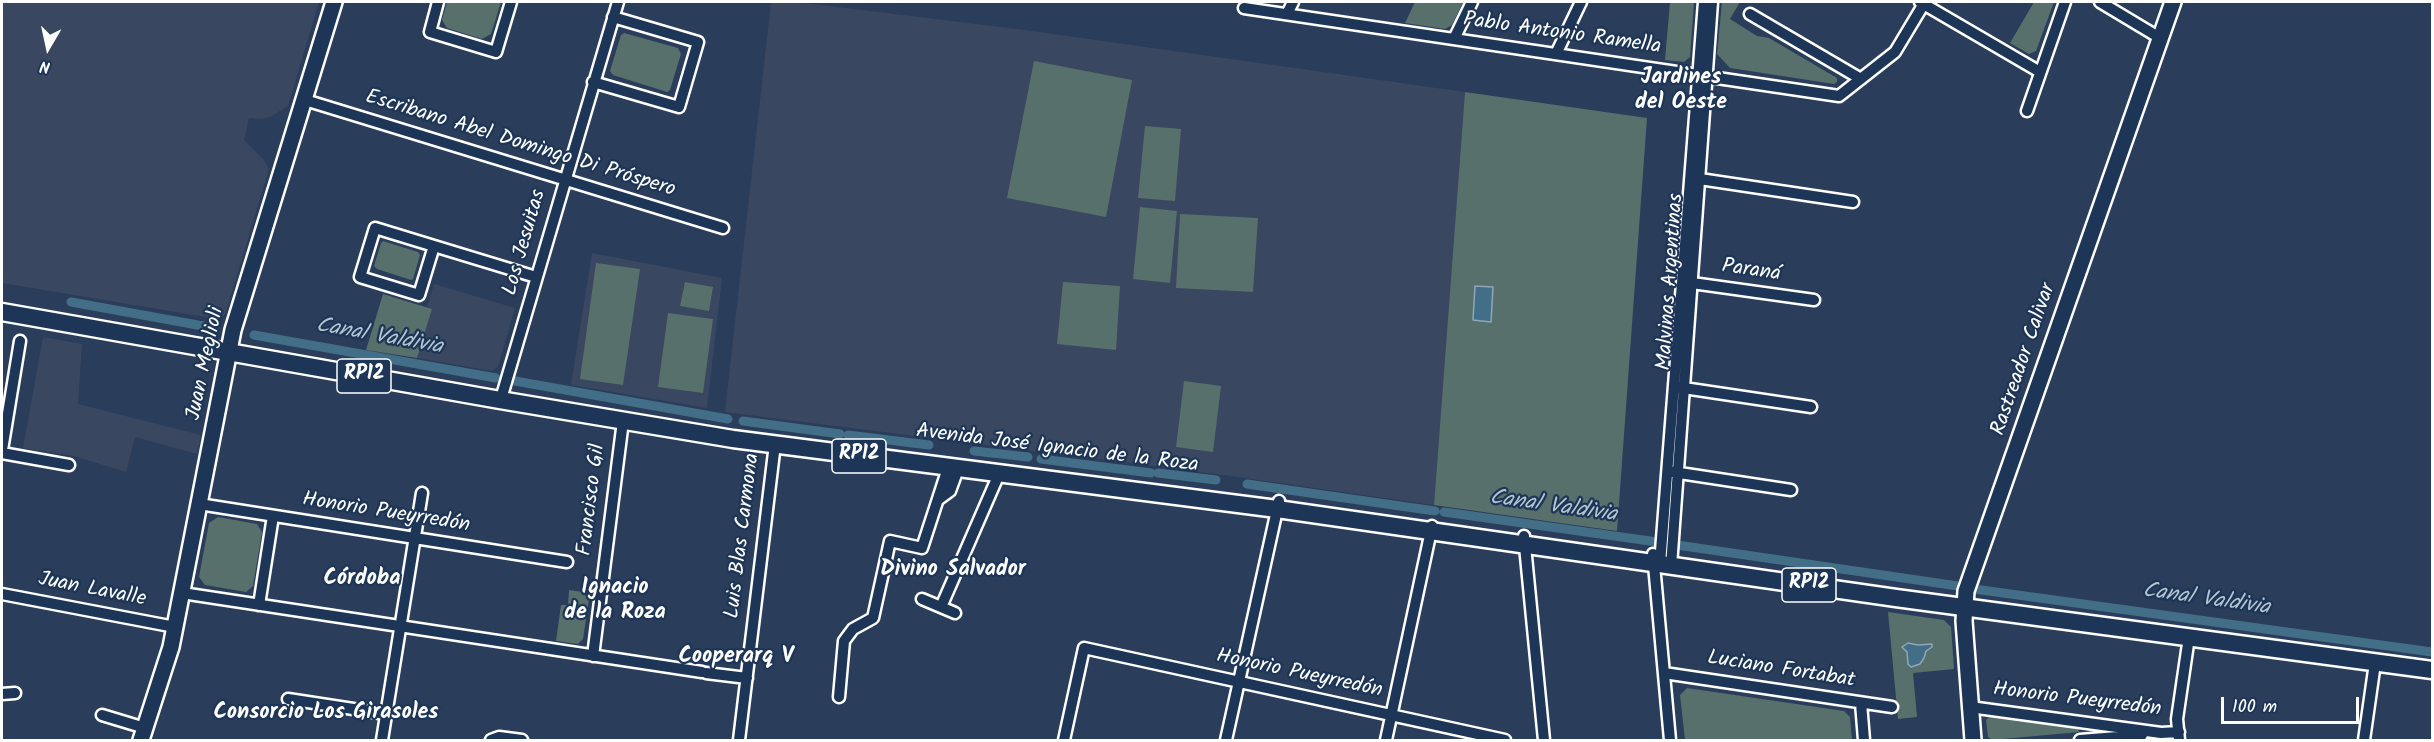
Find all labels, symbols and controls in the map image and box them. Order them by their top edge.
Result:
street label: Pablo Antonio Ramella [1461,9,1663,61]
north arrow [18,18,78,78]
text: N [38,53,52,79]
district label: Jardines del Oeste [1635,66,1727,118]
street label: Escribano Abel Domingo Di Próspero [362,86,678,204]
street label: Los Jesuitas [499,187,553,299]
street label: Malvinas Argentinas [1653,193,1691,371]
street label: Paraná [1720,255,1782,289]
street label: Rastreador Calivar [1987,281,2063,439]
street label: Juan Meglioli [183,305,231,423]
water label: Canal Valdivia [314,314,444,362]
road number: RP12 [337,359,391,393]
street label: Avenida José Ignacio de la Roza [914,420,1200,480]
road number: RP12 [832,439,886,473]
street label: Francisco Gil [574,443,612,557]
street label: Luis Blas Carmona [721,452,767,620]
water label: Canal Valdivia [1488,486,1618,530]
street label: Honorio Pueyrredón [300,488,472,540]
district label: Divino Salvador [880,558,1026,584]
district label: Córdoba [323,567,401,593]
street label: Juan Lavalle [36,568,148,614]
road number: RP12 [1782,568,1836,602]
district label: Ignacio de la Roza [564,576,666,628]
water label: Canal Valdivia [2141,579,2271,623]
district label: Cooperarq V [679,645,793,671]
street label: Honorio Pueyrredón [1213,645,1385,705]
street label: Luciano Fortabat [1705,647,1857,695]
street label: Honorio Pueyrredón [1991,678,2163,724]
scale bar [2224,685,2362,723]
text: 100 m [2232,693,2277,722]
district label: Consorcio Los Girasoles [213,701,439,727]

